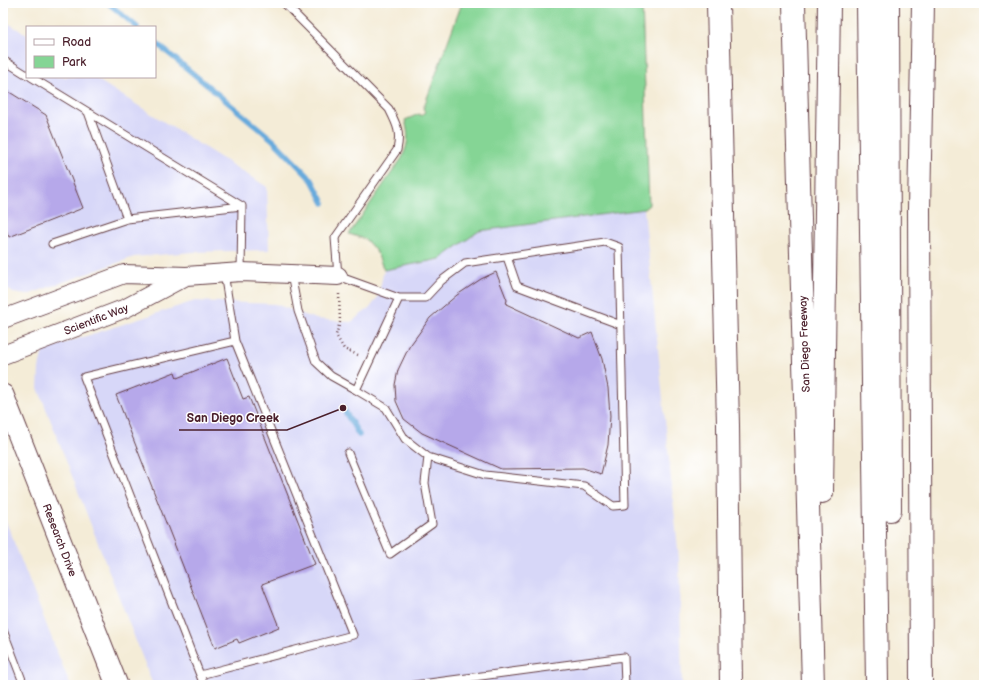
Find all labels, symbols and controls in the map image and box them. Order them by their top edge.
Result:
legend [26,26,156,78]
text: Road [62,35,91,50]
text: Park [62,55,86,70]
street label: San Diego Freeway [796,295,813,392]
street label: Scientific Way [62,301,130,338]
callout: San Diego Creek [179,406,287,430]
text: San Diego Creek [187,411,280,426]
street label: Research Drive [40,502,80,579]

